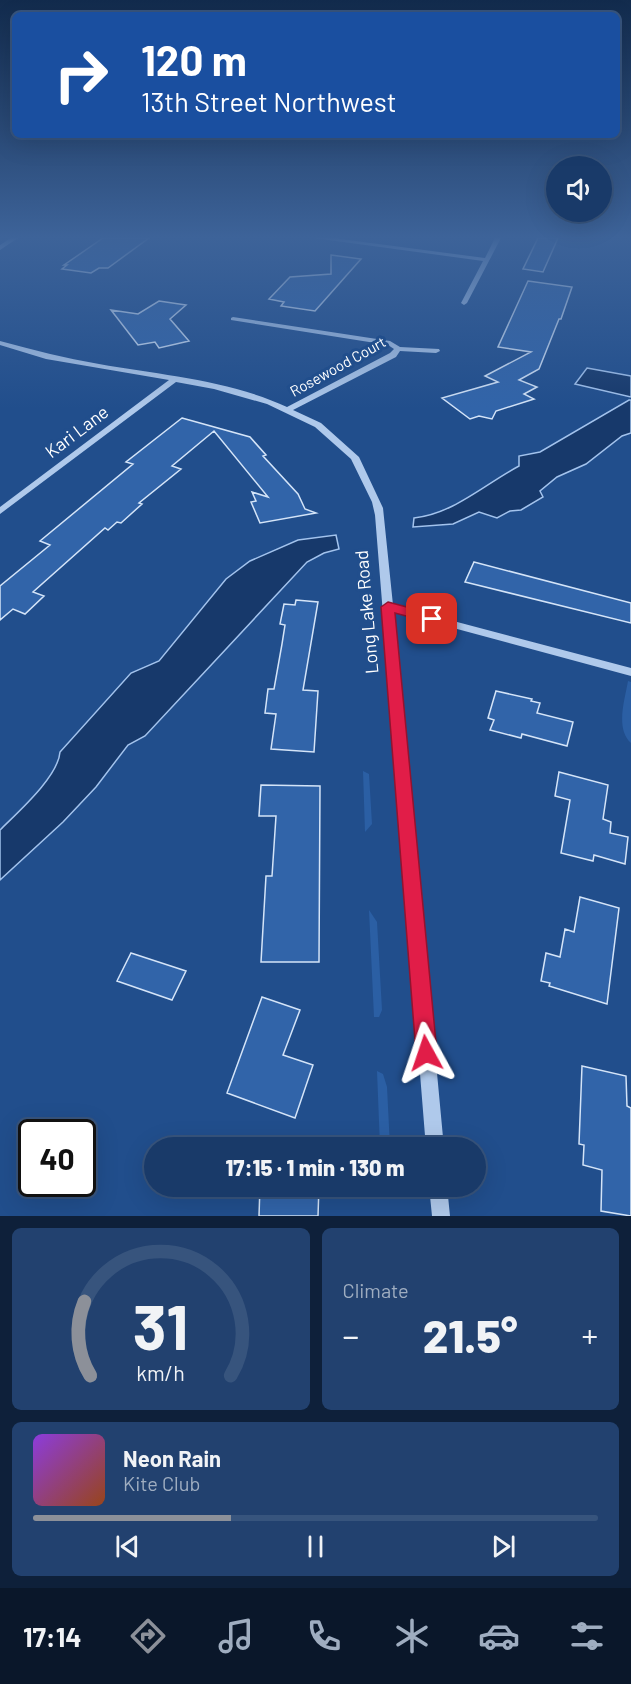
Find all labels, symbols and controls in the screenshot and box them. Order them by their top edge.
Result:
text: 120 m [141,34,247,84]
icon: right [42,36,120,114]
text: 13th Street Northwest [141,85,397,117]
map controls [546,156,612,222]
button: sound [546,156,612,222]
street label: Rosewood Court [286,332,389,400]
street label: Kari Lane [40,400,112,462]
street label: Long Lake Road [350,549,382,675]
pin [406,593,457,644]
icon: arrive [415,602,448,635]
position arrow [394,1021,458,1085]
speed limit sign: 40 [18,1119,96,1197]
text: 17:15 · 1 min · 130 m [226,1154,404,1180]
text: Climate [343,1278,409,1302]
text: 31 [133,1288,189,1362]
text: 21.5° [423,1308,518,1362]
text: − [343,1315,359,1355]
text: + [582,1315,598,1355]
text: km/h [136,1360,185,1385]
text: Neon Rain [123,1445,221,1471]
text: Kite Club [123,1471,200,1495]
icon: previous [111,1530,144,1563]
icon: pause [299,1530,332,1563]
icon: next [487,1530,520,1563]
icon: directions [127,1615,169,1657]
icon: music [215,1615,257,1657]
icon: phone [303,1615,345,1657]
icon: climate [391,1615,433,1657]
icon: car [478,1615,520,1657]
icon: filters [566,1615,608,1657]
text: 17:14 [23,1620,82,1652]

